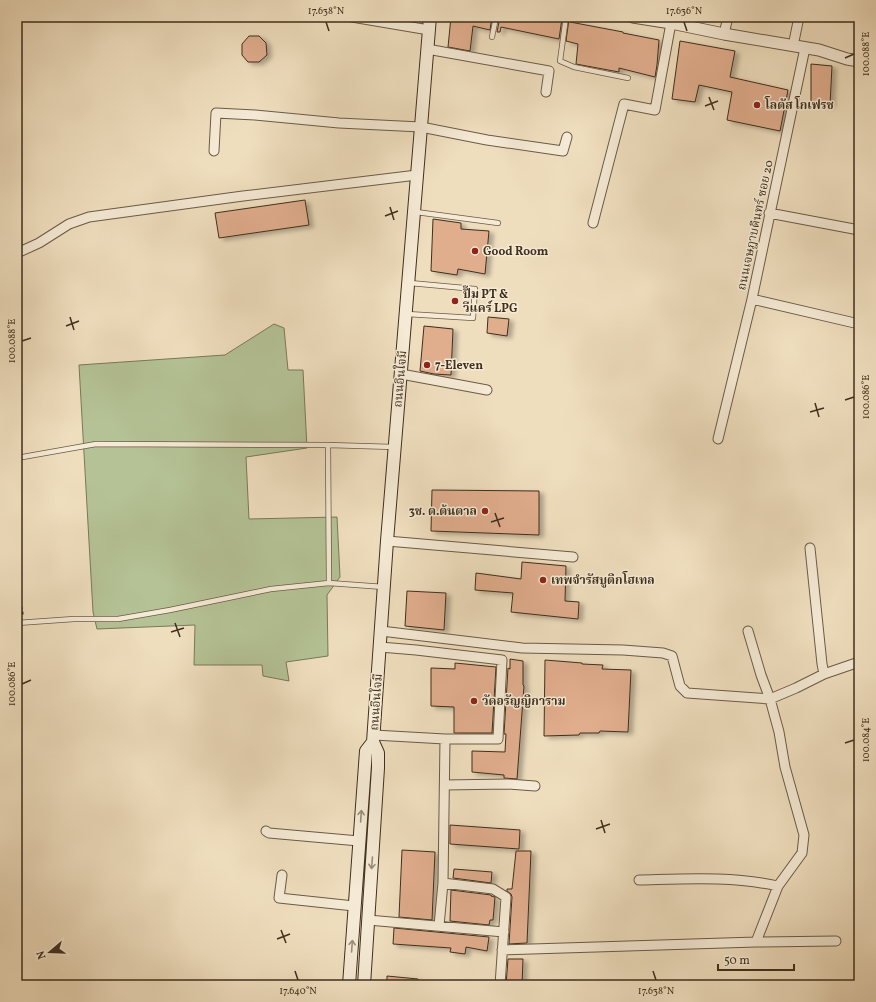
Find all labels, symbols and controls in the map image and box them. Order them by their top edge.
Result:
text: 17.638°N [308,4,345,18]
text: 17.636°N [666,4,703,18]
text: 100.088°E [859,32,873,76]
place label: โลตัส โกเฟรช [764,96,834,114]
marker: โลตัส โกเฟรช [752,100,762,110]
street label: ถนนเจษฎาบดินทร์ ซอย 20 [734,159,778,292]
place label: Good Room [483,244,549,260]
marker: Good Room [470,246,480,256]
place label: ปั๊ม PT & วีแคร์ LPG [462,285,518,317]
marker: ปั๊ม PT & วีแคร์ LPG [450,296,460,306]
text: 100.088°E [5,319,19,363]
street label: ถนนอินใจมี [389,350,411,408]
place label: 7-Eleven [435,358,483,374]
marker: 7-Eleven [422,360,432,370]
text: 100.086°E [859,375,873,419]
place label: 3ช. ต.ต้นตาล [409,504,477,520]
marker: 3ช. ต.ต้นตาล [480,506,490,516]
place label: เทพจำรัสบูติกโฮเทล [551,571,655,589]
marker: เทพจำรัสบูติกโฮเทล [538,575,548,585]
text: 100.086°E [5,662,19,706]
street label: ถนนอินใจมี [365,673,387,731]
place label: วัดอรัญญิการาม [482,694,566,710]
marker: วัดอรัญญิการาม [469,696,479,706]
text: 100.084°E [859,718,873,762]
one-way arrow [357,810,364,823]
one-way arrow [368,856,375,869]
north arrow [30,932,70,972]
one-way arrow [348,940,355,953]
scale bar [718,946,794,972]
text: N [34,949,50,961]
text: 50 m [724,953,750,969]
text: 17.640°N [279,984,317,998]
text: 17.638°N [638,984,675,998]

